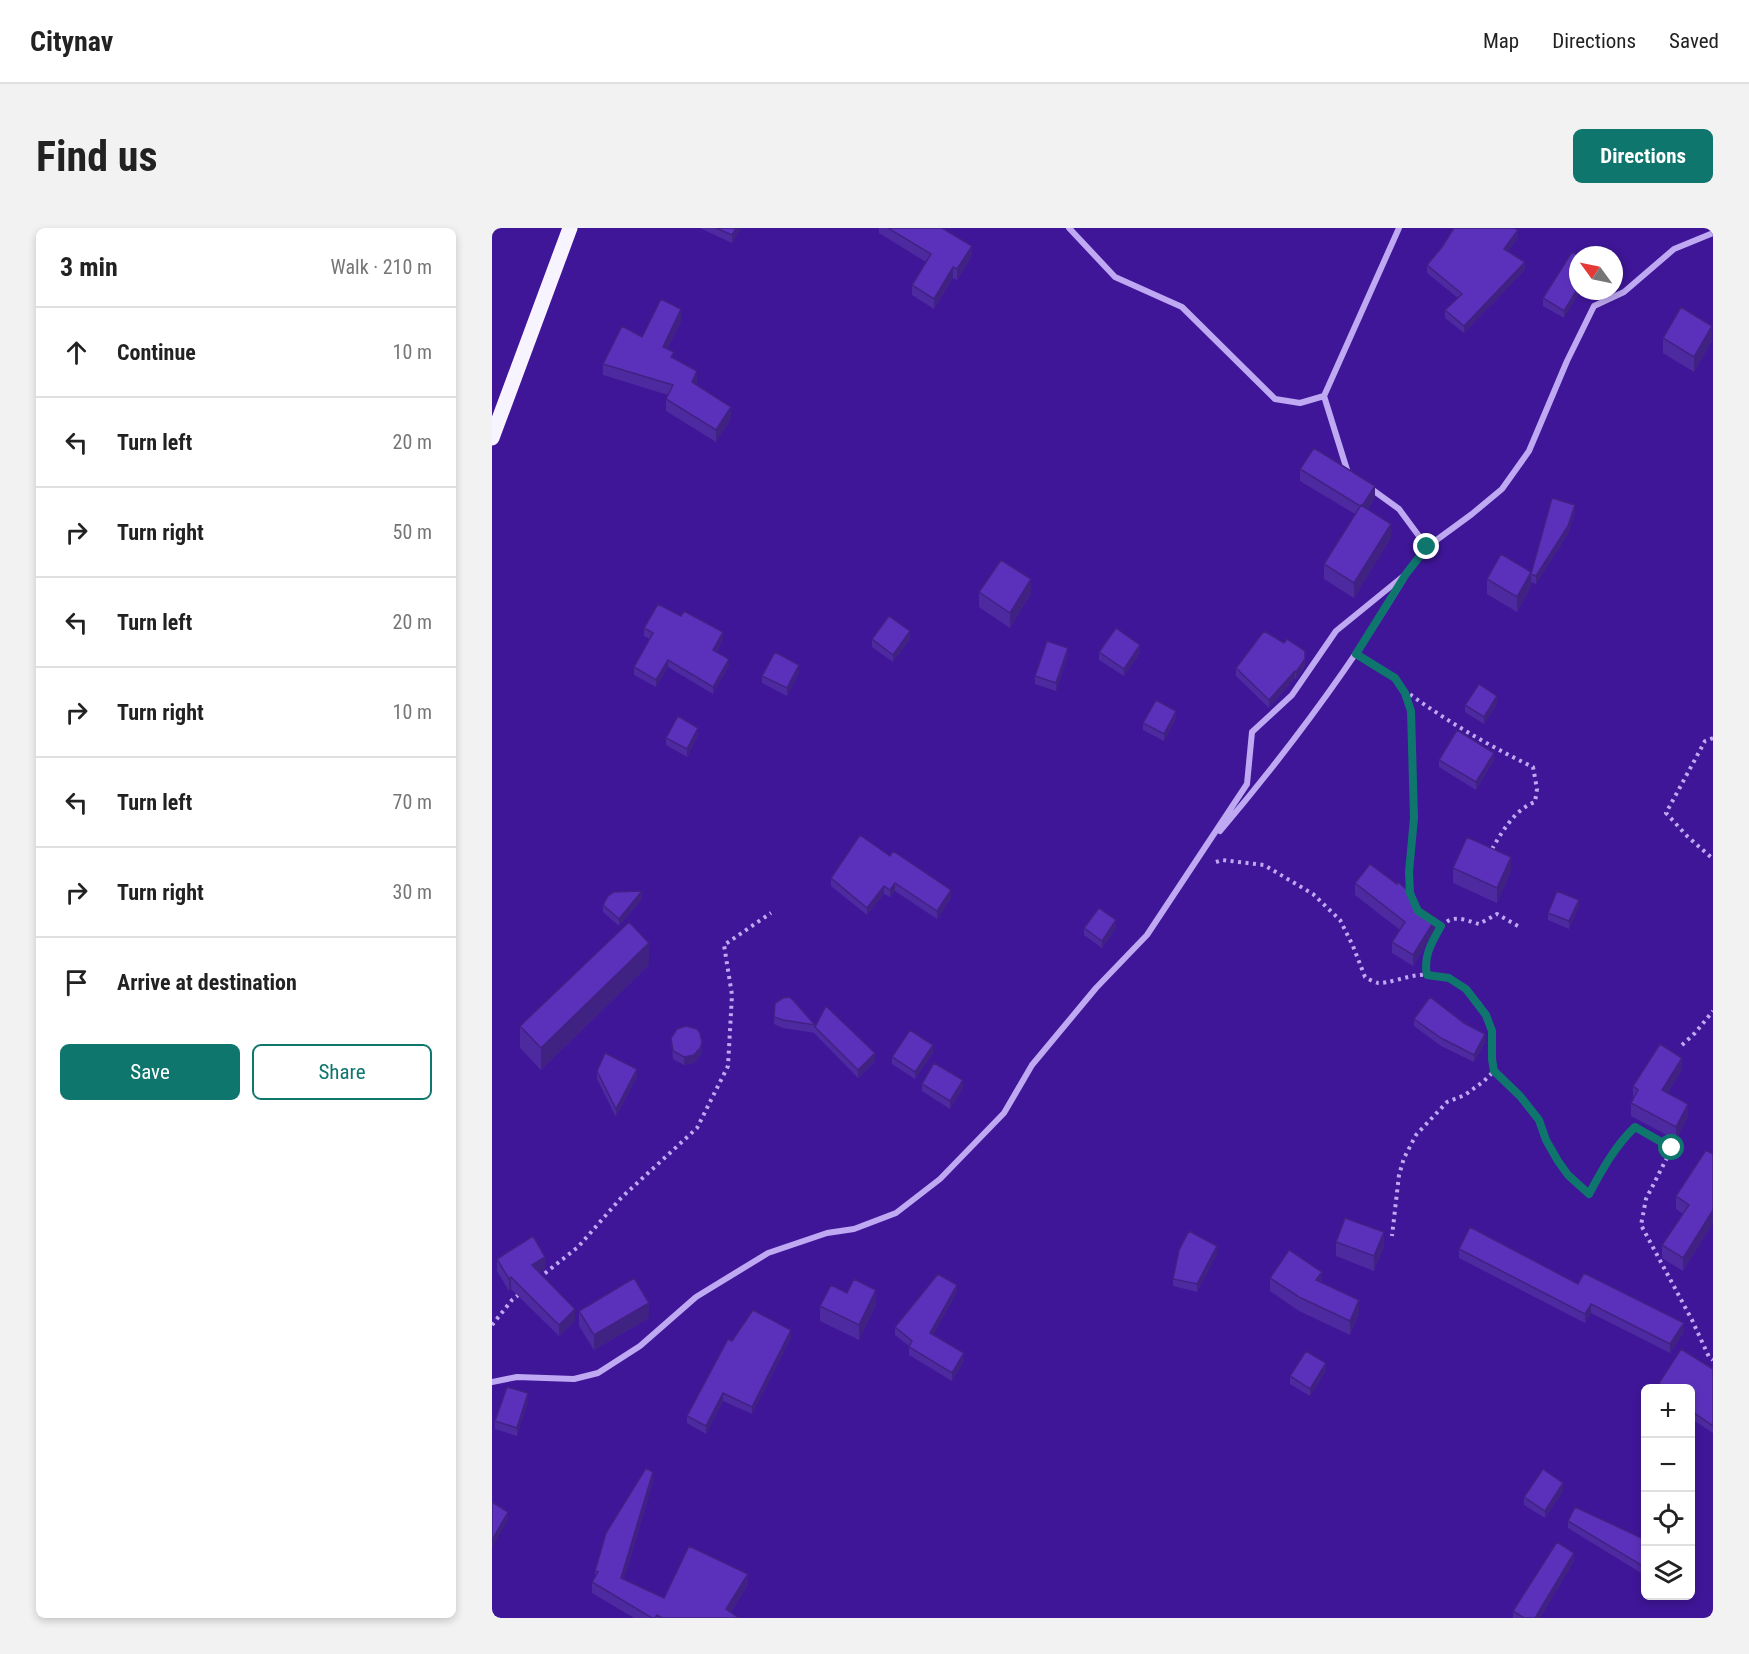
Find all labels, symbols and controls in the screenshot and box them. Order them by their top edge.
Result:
text: Citynav [30,25,113,58]
text: Map [1483,29,1519,53]
text: Directions [1552,29,1636,53]
text: Saved [1669,29,1719,53]
button: Directions [1573,129,1713,183]
text: Find us [36,132,157,181]
north arrow [1569,246,1623,300]
text: 3 min [60,252,118,282]
text: Walk · 210 m [331,255,432,279]
icon: ahead [60,336,93,369]
text: Continue [117,340,196,365]
text: 10 m [393,340,432,364]
icon: left [60,426,93,459]
text: Turn left [117,430,192,455]
text: 20 m [393,430,432,454]
icon: right [60,516,93,549]
text: Turn right [117,520,204,545]
text: 50 m [393,520,432,544]
route end [1413,533,1439,559]
icon: left [60,606,93,639]
text: Turn left [117,610,192,635]
text: 20 m [393,610,432,634]
icon: right [60,696,93,729]
text: Turn right [117,700,204,725]
text: 10 m [393,700,432,724]
icon: left [60,786,93,819]
text: Turn left [117,790,192,815]
text: 70 m [393,790,432,814]
icon: right [60,876,93,909]
text: Turn right [117,880,204,905]
text: 30 m [393,880,432,904]
icon: arrive [60,966,93,999]
text: Arrive at destination [117,970,297,995]
button: Save [60,1044,240,1100]
button: Share [252,1044,432,1100]
route start [1658,1134,1684,1160]
map controls [1641,1384,1695,1600]
button: + [1641,1384,1695,1438]
button: − [1641,1438,1695,1492]
button: locate [1641,1492,1695,1546]
button: layers [1641,1546,1695,1600]

